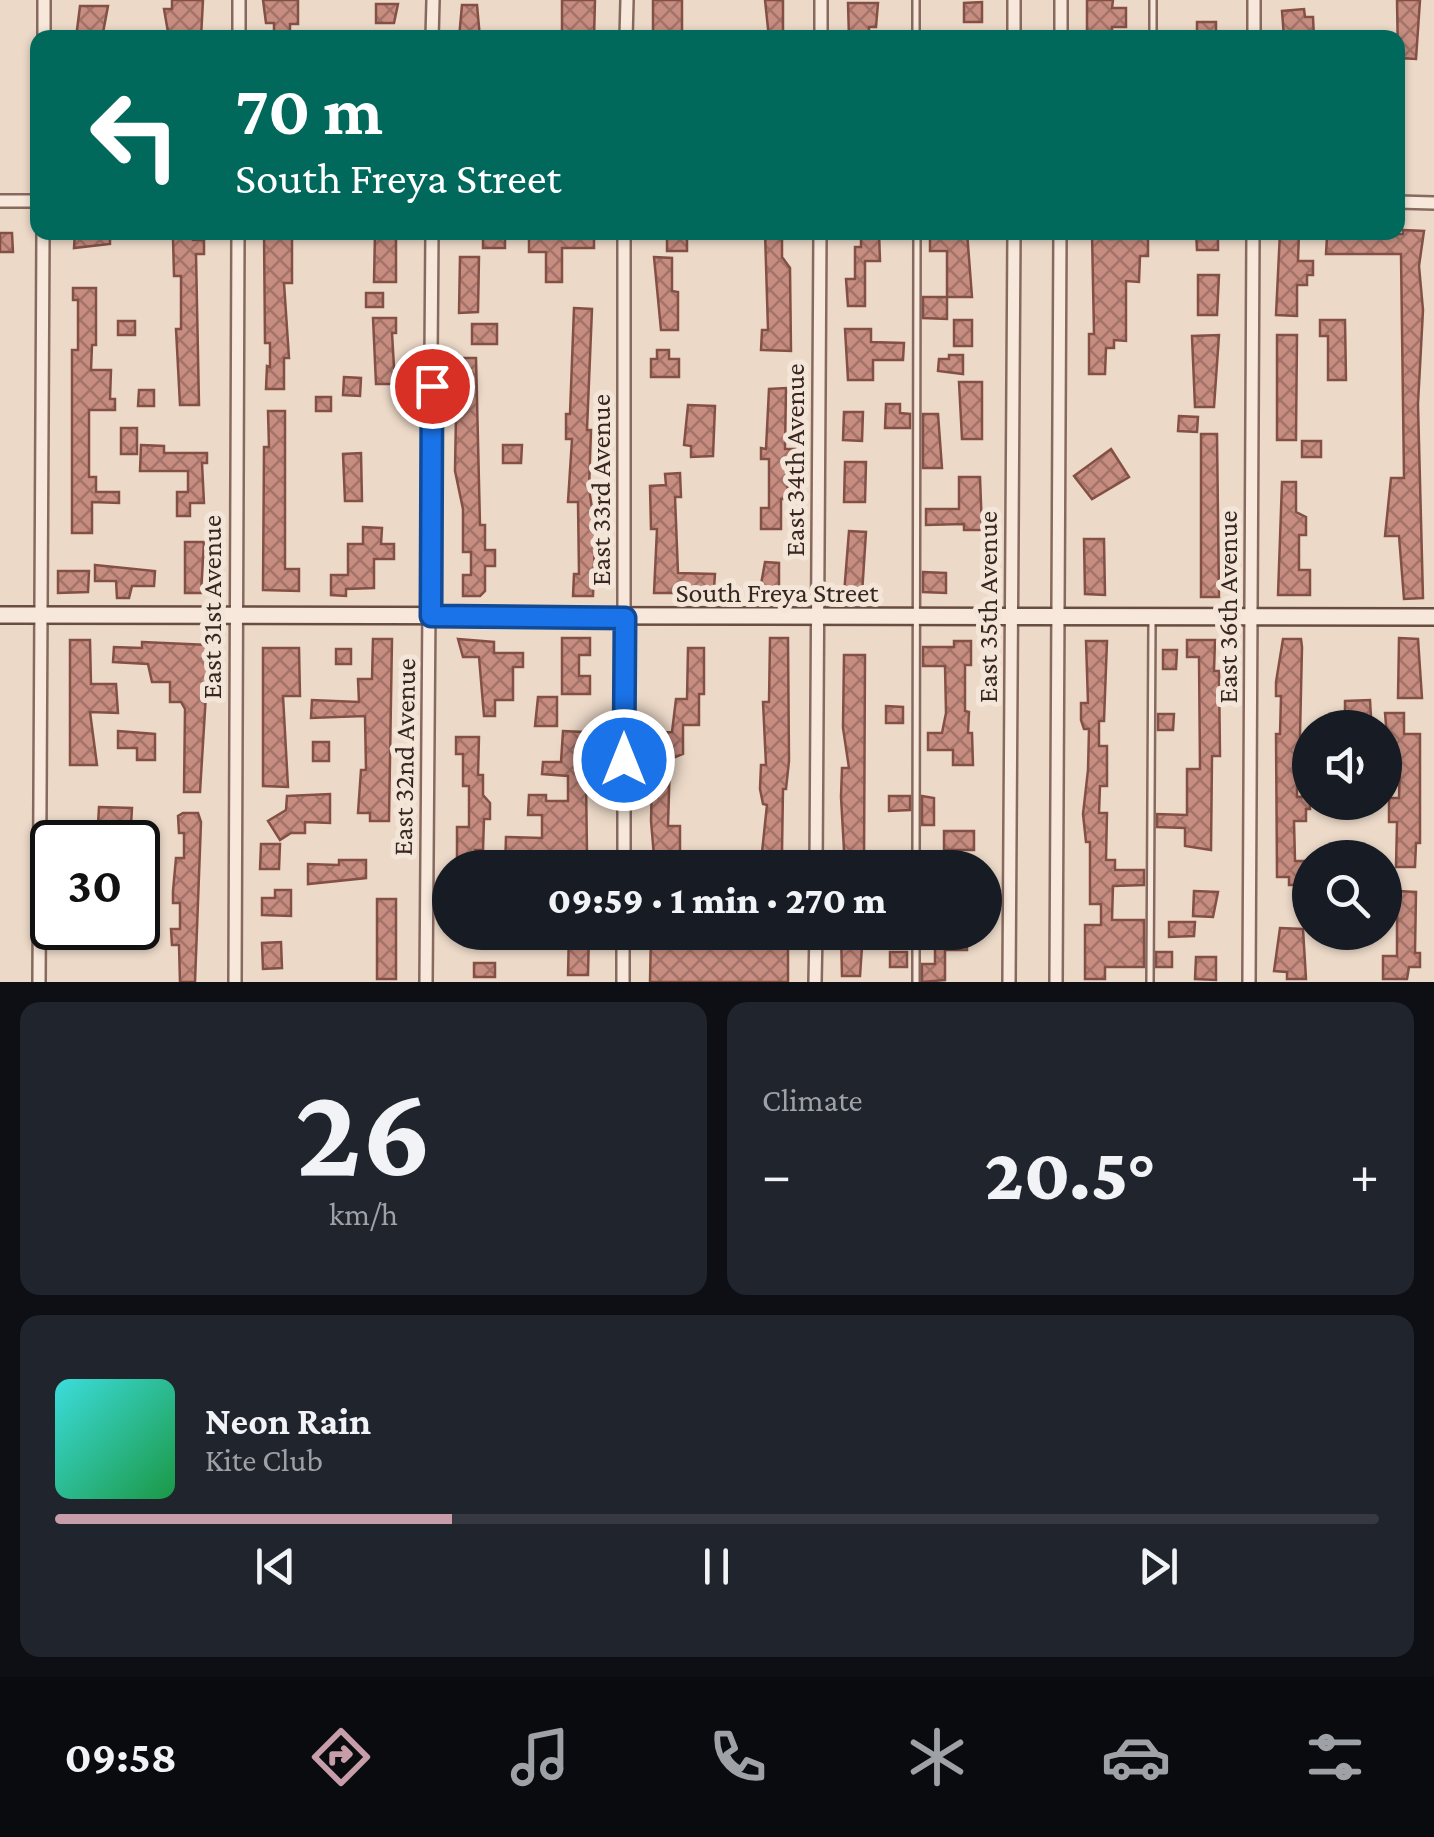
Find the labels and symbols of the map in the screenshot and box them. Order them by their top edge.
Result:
pin [390,344,475,429]
street label: East 34th Avenue [779,363,810,557]
street label: East 33rd Avenue [585,394,616,586]
street label: East 36th Avenue [1212,510,1243,704]
street label: East 35th Avenue [972,511,1003,703]
street label: East 31st Avenue [196,515,227,699]
street label: South Freya Street [675,577,879,608]
street label: East 32nd Avenue [387,658,421,856]
position arrow [572,708,676,812]
speed limit sign: 30 [30,820,160,950]

